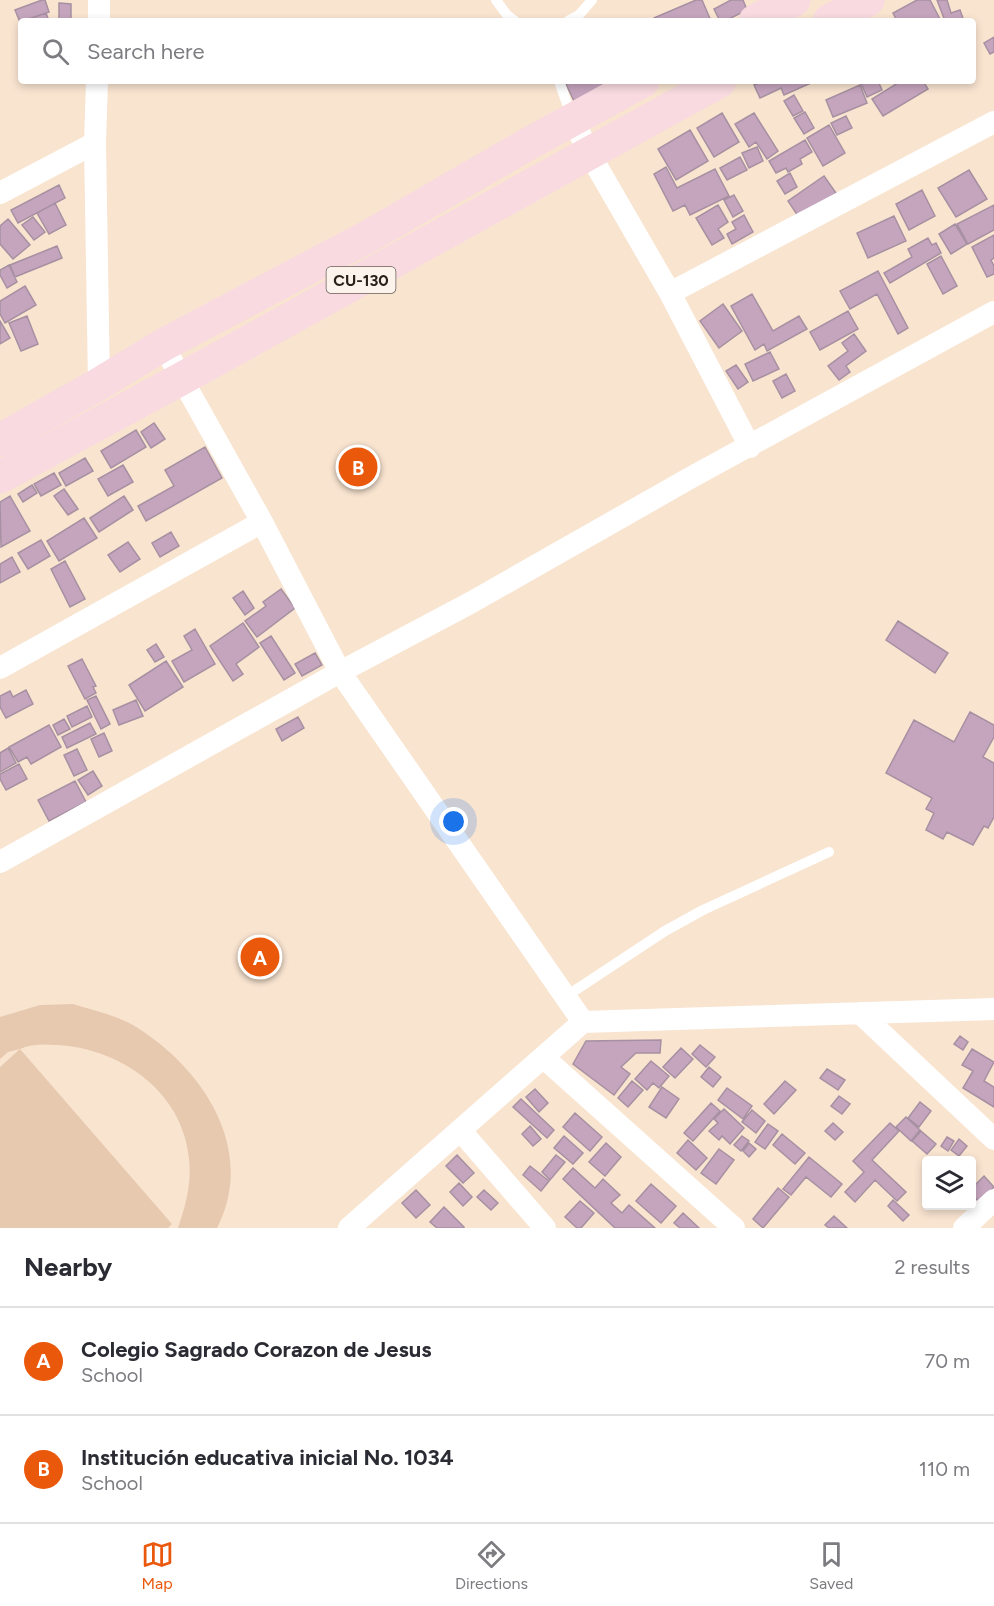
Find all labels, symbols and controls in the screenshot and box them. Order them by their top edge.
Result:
search box [18,18,976,84]
icon: search [39,35,72,68]
text: Search here [87,38,205,65]
road number: CU-130 [326,267,395,293]
pin: B [338,444,378,490]
your location [439,807,468,836]
pin: A [240,934,280,980]
map controls [922,1156,976,1210]
button: layers [922,1156,976,1210]
text: Nearby [24,1251,112,1283]
text: 2 results [894,1255,970,1279]
text: Colegio Sagrado Corazon de Jesus [81,1336,431,1363]
text: A [36,1349,51,1373]
text: 70 m [924,1349,970,1373]
text: School [81,1363,143,1387]
text: Institución educativa inicial No. 1034 [81,1444,454,1471]
text: B [37,1457,50,1481]
text: 110 m [919,1457,970,1481]
text: School [81,1471,143,1495]
tab: Map [141,1538,174,1593]
tab: Directions [455,1538,528,1593]
tab: Saved [809,1538,853,1593]

